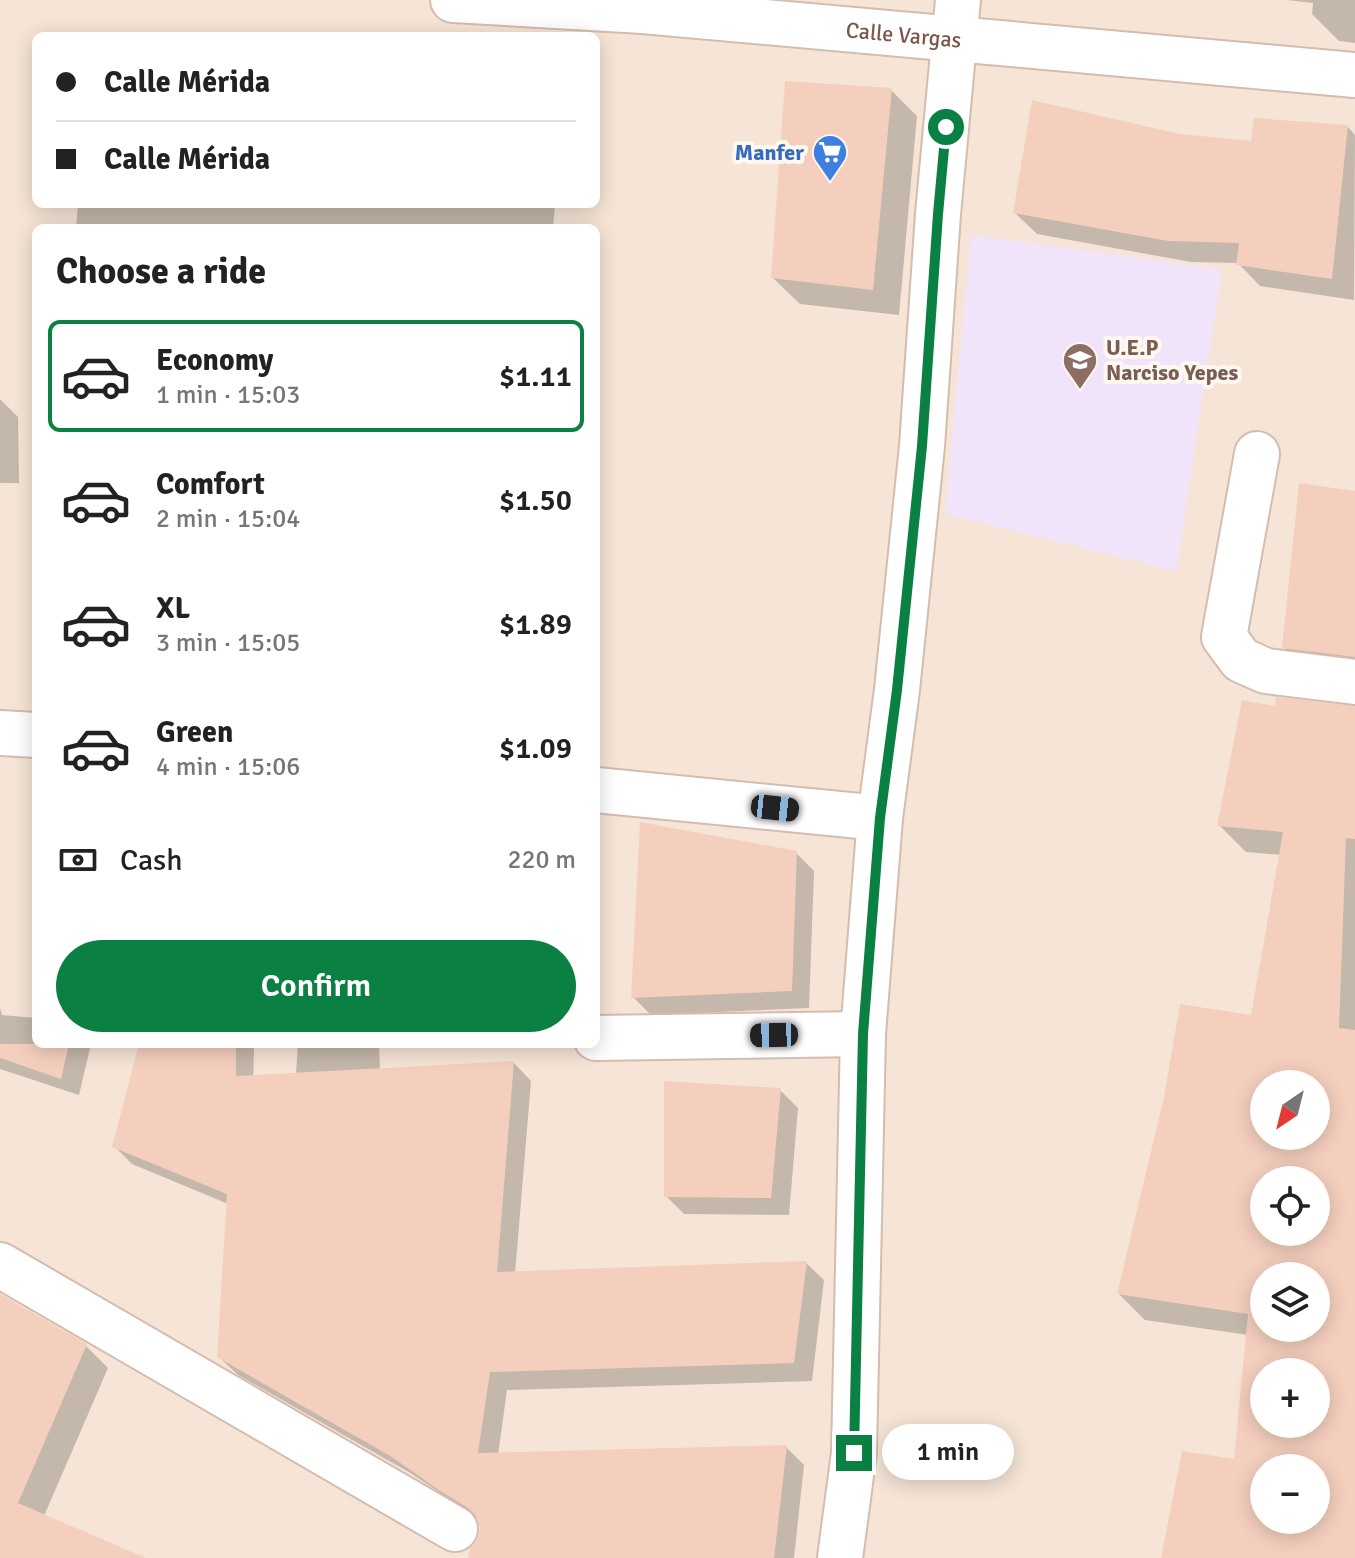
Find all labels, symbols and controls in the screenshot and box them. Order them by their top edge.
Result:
street label: Calle Vargas [845,16,963,53]
text: Calle Mérida [104,64,270,101]
route start [928,109,964,145]
supermarket icon: Manfer [811,133,849,183]
place label: Manfer [735,139,804,166]
text: Calle Mérida [104,141,270,178]
text: Choose a ride [56,249,266,294]
place label: U.E.P Narciso Yepes [1106,334,1238,386]
icon: car [60,340,132,412]
school or university icon: U.E.P Narciso Yepes [1061,341,1099,391]
text: Economy [156,342,273,379]
text: $1.11 [499,358,572,395]
text: 1 min · 15:03 [156,379,300,411]
icon: car [60,464,132,536]
text: Comfort [156,466,265,503]
text: $1.50 [499,482,572,519]
text: 2 min · 15:04 [156,503,300,535]
icon: car [60,588,132,660]
text: XL [156,590,190,627]
text: $1.89 [499,606,572,643]
text: 3 min · 15:05 [156,627,300,659]
icon: car [60,712,132,784]
text: Green [156,714,233,751]
text: $1.09 [499,730,572,767]
text: 4 min · 15:06 [156,751,300,783]
car [750,794,800,822]
icon: cash [56,838,100,882]
text: Cash [120,842,183,879]
text: 220 m [507,844,576,876]
button: Confirm [56,940,576,1032]
car [750,1023,798,1047]
north arrow [1250,1070,1330,1150]
map controls [1250,1070,1330,1534]
button: locate [1250,1166,1330,1246]
button: layers [1250,1262,1330,1342]
button: + [1250,1358,1330,1438]
callout: 1 min [882,1425,1014,1481]
route end [836,1435,872,1471]
text: 1 min [917,1436,979,1468]
button: − [1250,1454,1330,1534]

